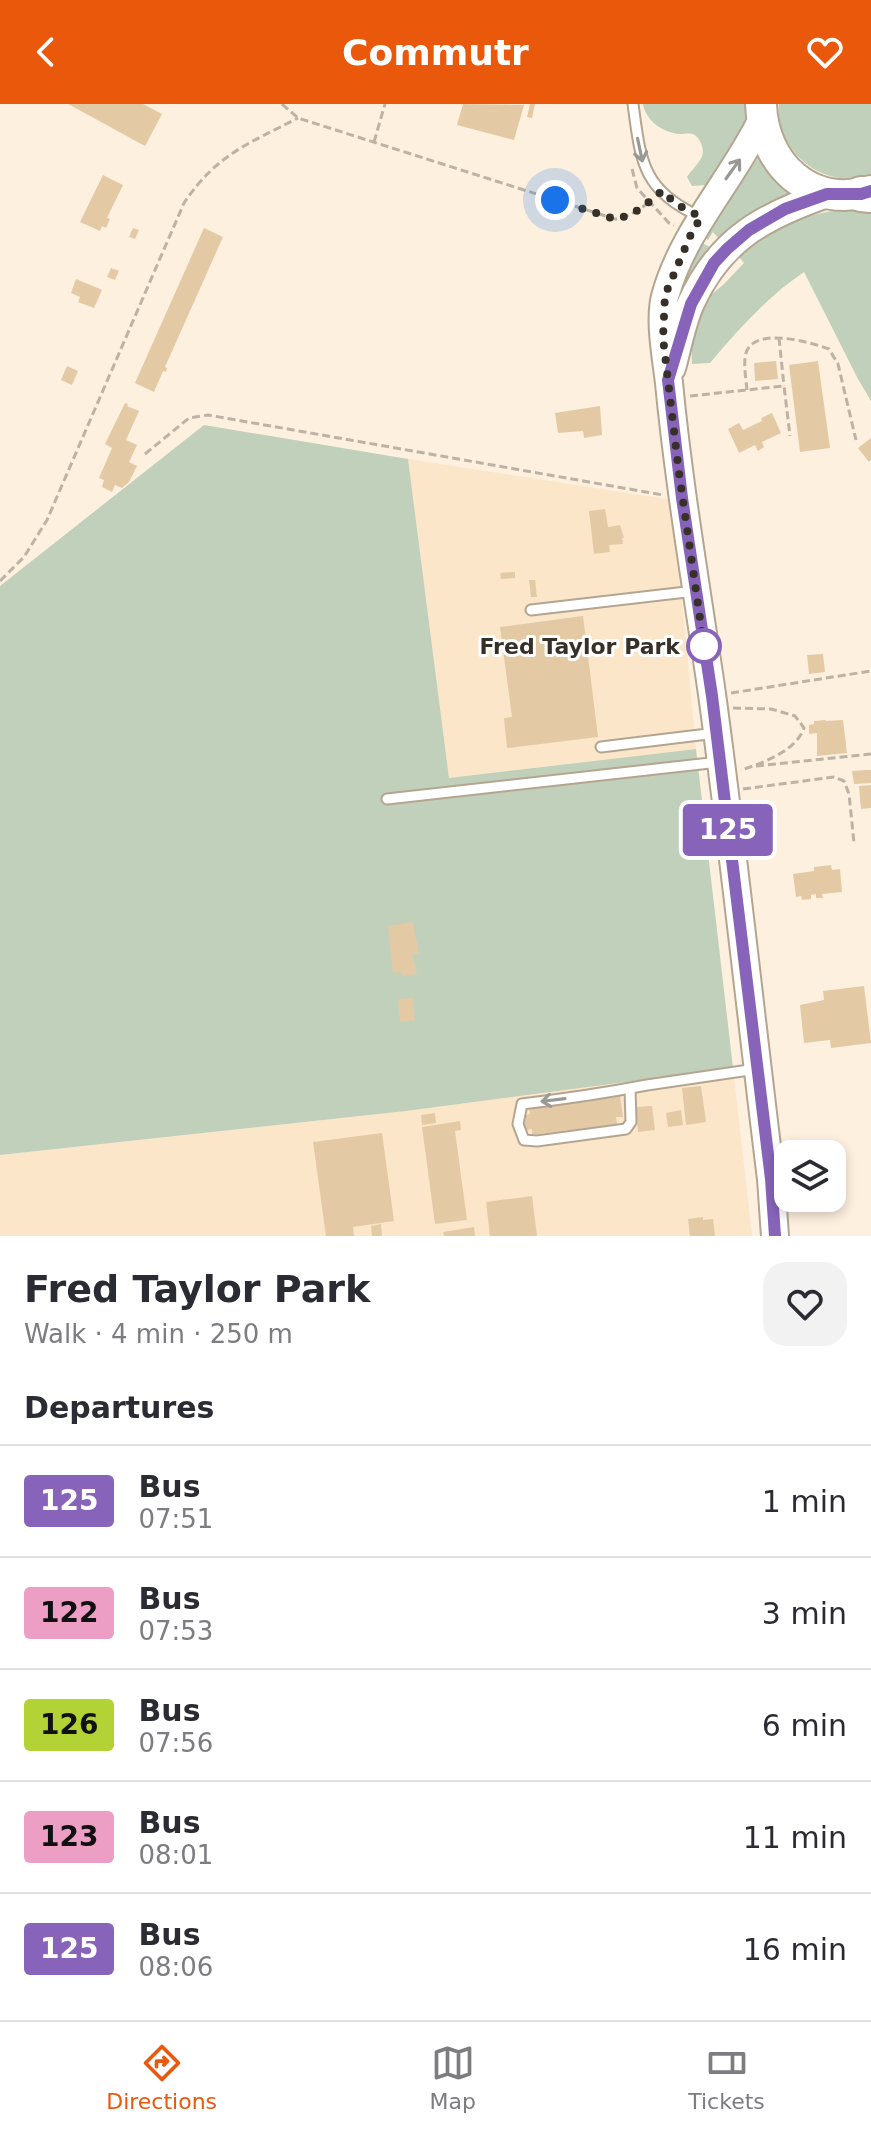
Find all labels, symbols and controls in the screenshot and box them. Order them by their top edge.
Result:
icon: back [24,30,68,74]
icon: heart [803,30,847,74]
text: Commutr [342,32,529,73]
one-way arrow [633,137,648,163]
one-way arrow [725,159,742,181]
your location [535,180,575,220]
marker: Fred Taylor Park [687,629,721,663]
place label: Fred Taylor Park [479,634,681,659]
line badge: 125 [682,804,774,856]
text: 125 [699,813,757,846]
one-way arrow [541,1093,566,1108]
map controls [774,1140,846,1212]
button: layers [774,1140,846,1212]
button: heart [763,1262,847,1346]
text: Fred Taylor Park [24,1267,370,1311]
text: Walk · 4 min · 250 m [24,1319,293,1349]
text: Departures [24,1390,214,1425]
text: Bus [138,1469,201,1504]
text: 125 [40,1484,98,1517]
text: 1 min [762,1484,847,1519]
text: 07:51 [138,1504,213,1534]
text: Bus [138,1581,201,1616]
text: 122 [40,1596,98,1629]
text: 3 min [762,1596,847,1631]
text: 07:53 [138,1616,213,1646]
text: Bus [138,1693,201,1728]
text: 126 [40,1708,98,1741]
text: 6 min [762,1708,847,1743]
text: 07:56 [138,1728,213,1758]
text: Bus [138,1805,201,1840]
text: 123 [40,1820,98,1853]
text: 11 min [743,1820,847,1855]
text: 08:01 [138,1840,213,1870]
text: Bus [138,1917,201,1952]
text: 125 [40,1932,98,1965]
text: 16 min [743,1932,847,1967]
text: 08:06 [138,1952,213,1982]
tab: Directions [106,2041,217,2114]
tab: Map [429,2041,476,2114]
tab: Tickets [688,2041,765,2114]

